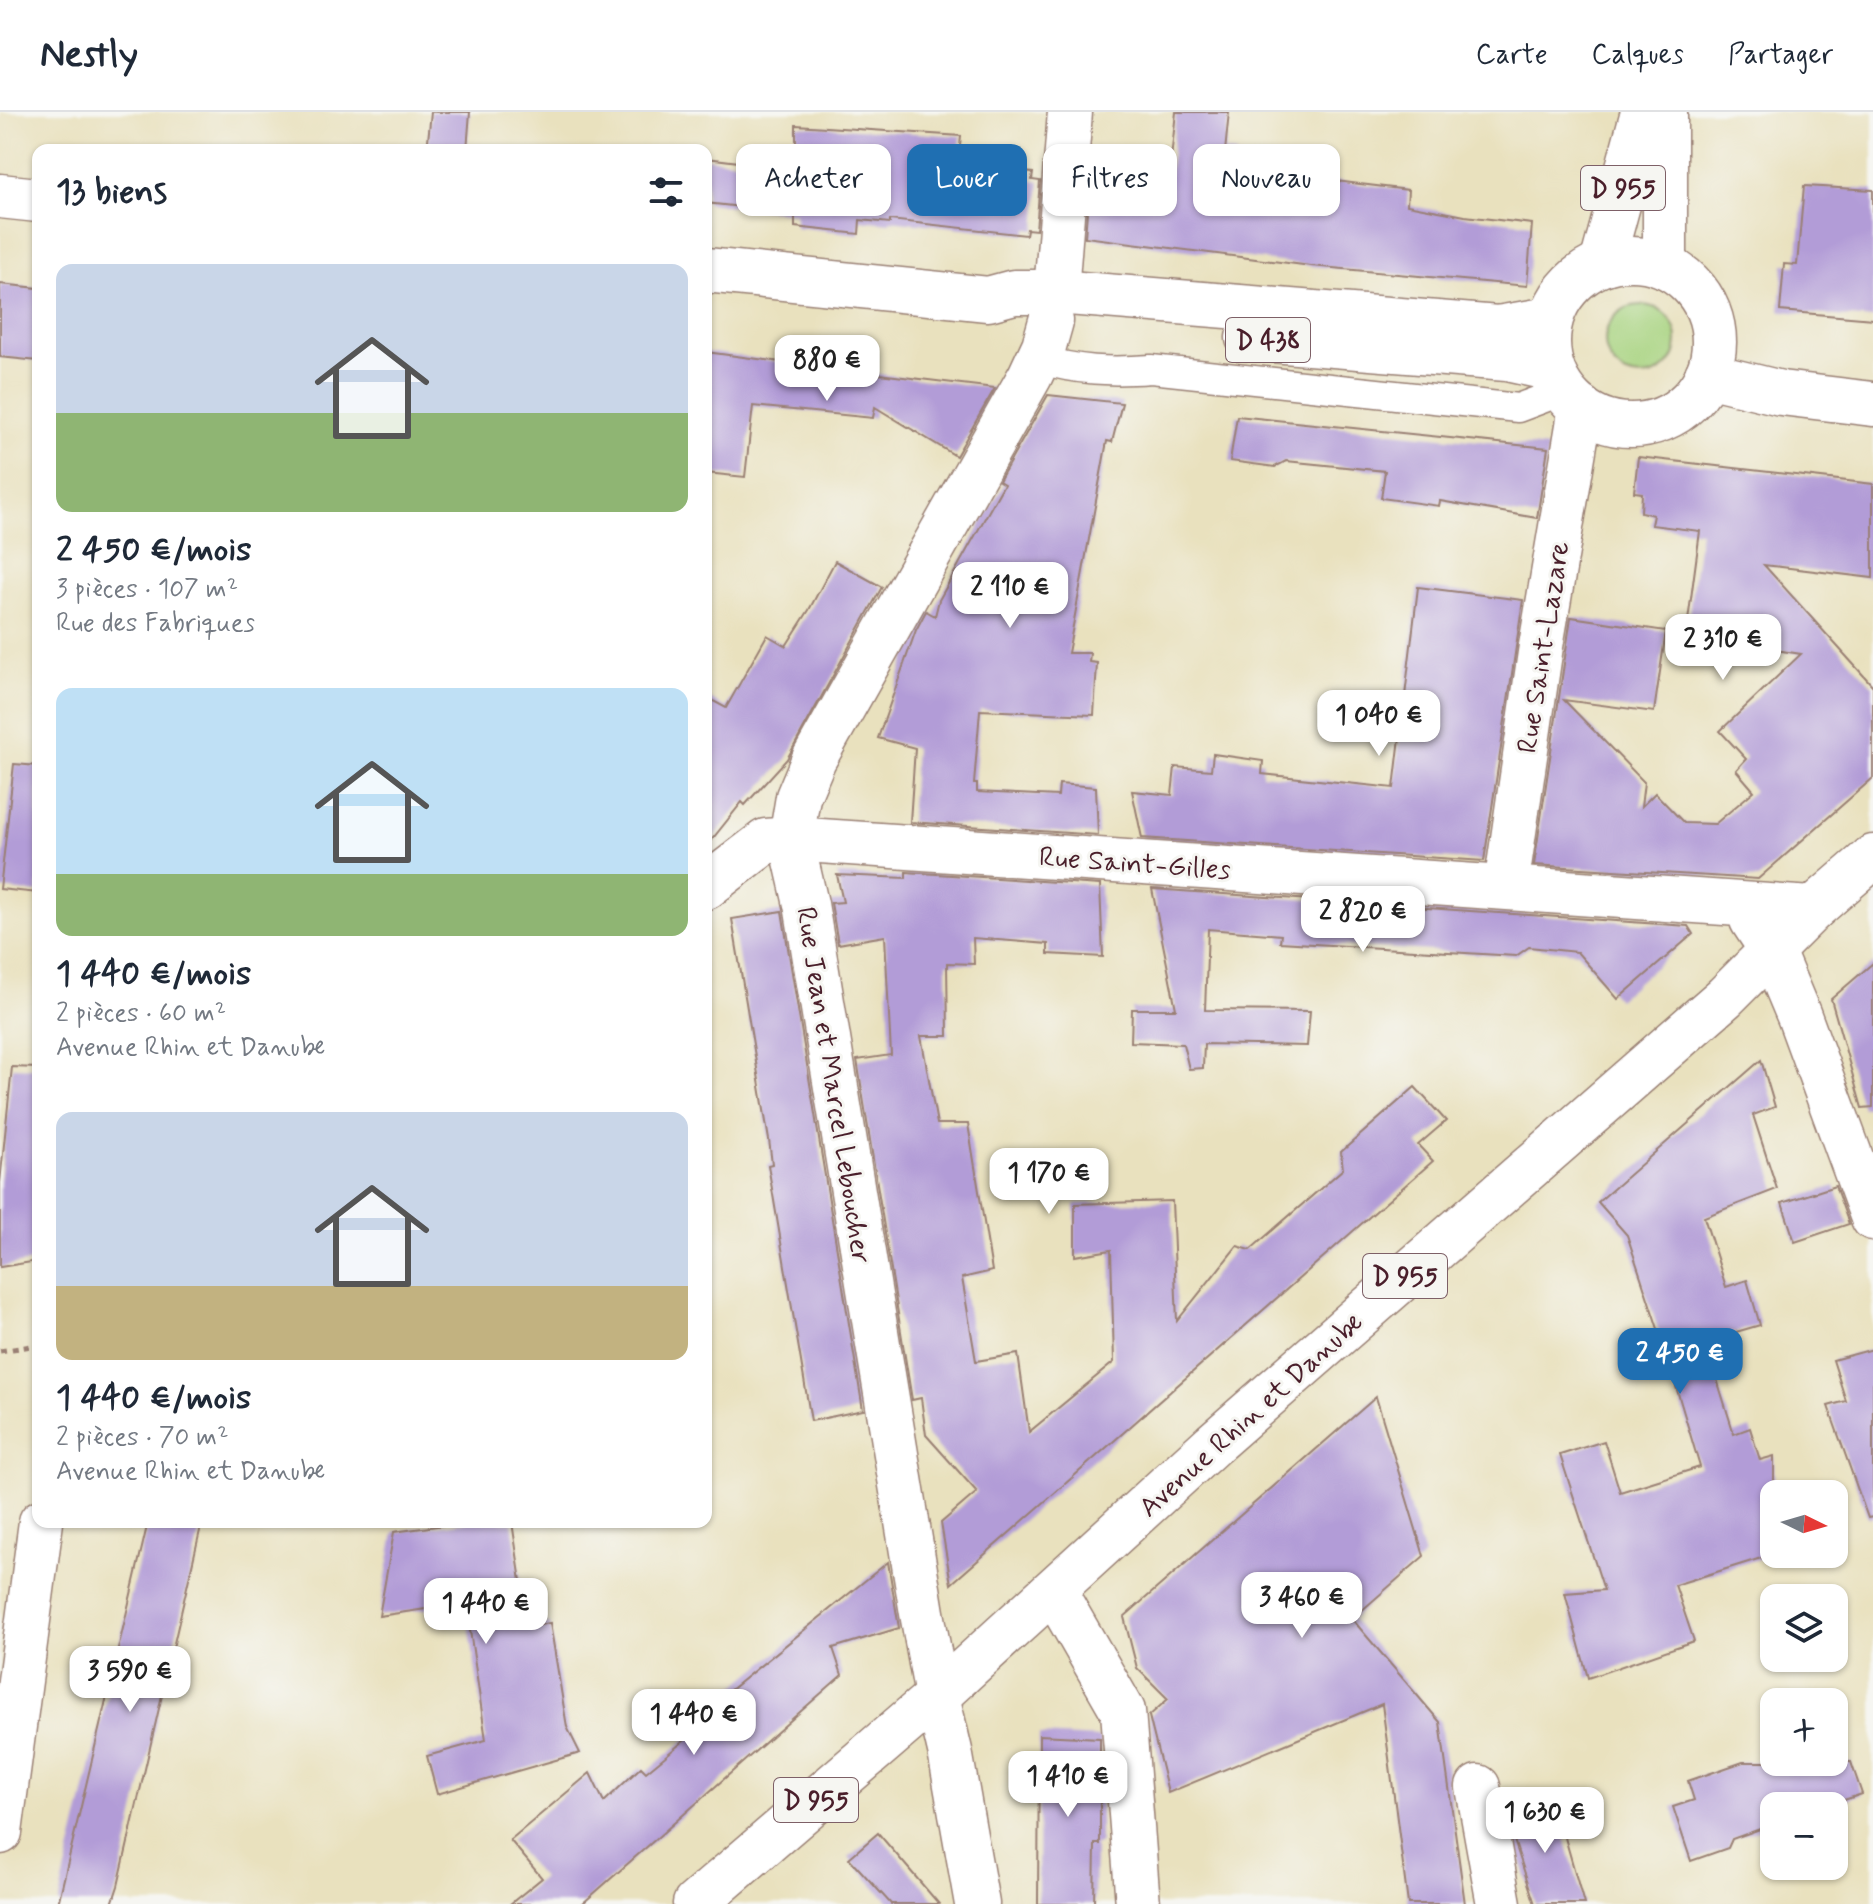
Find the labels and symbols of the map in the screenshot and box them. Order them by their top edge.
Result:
road number: D 955 [1581,166,1665,210]
road number: D 438 [1226,318,1310,362]
pin: 880 € [771,335,883,403]
street label: Rue Saint-Lazare [1509,539,1579,756]
pin: 2 110 € [936,562,1084,630]
pin: 2 310 € [1649,614,1797,682]
pin: 1 040 € [1305,690,1453,758]
street label: Rue Saint-Gilles [1038,839,1232,890]
pin: 2 820 € [1289,886,1437,954]
street label: Rue Jean et Marcel Leboucher [786,904,879,1266]
pin: 1 170 € [975,1148,1123,1216]
road number: D 955 [1363,1254,1447,1298]
street label: Avenue Rhin et Danube [1132,1305,1372,1527]
pin: 2 450 € [1606,1328,1754,1396]
north arrow [1760,1480,1848,1568]
pin: 3 460 € [1228,1572,1376,1640]
pin: 1 440 € [412,1578,560,1646]
pin: 3 590 € [56,1646,204,1714]
pin: 1 440 € [620,1689,768,1757]
pin: 1 410 € [994,1751,1142,1819]
road number: D 955 [774,1778,858,1822]
pin: 1 630 € [1471,1787,1619,1855]

